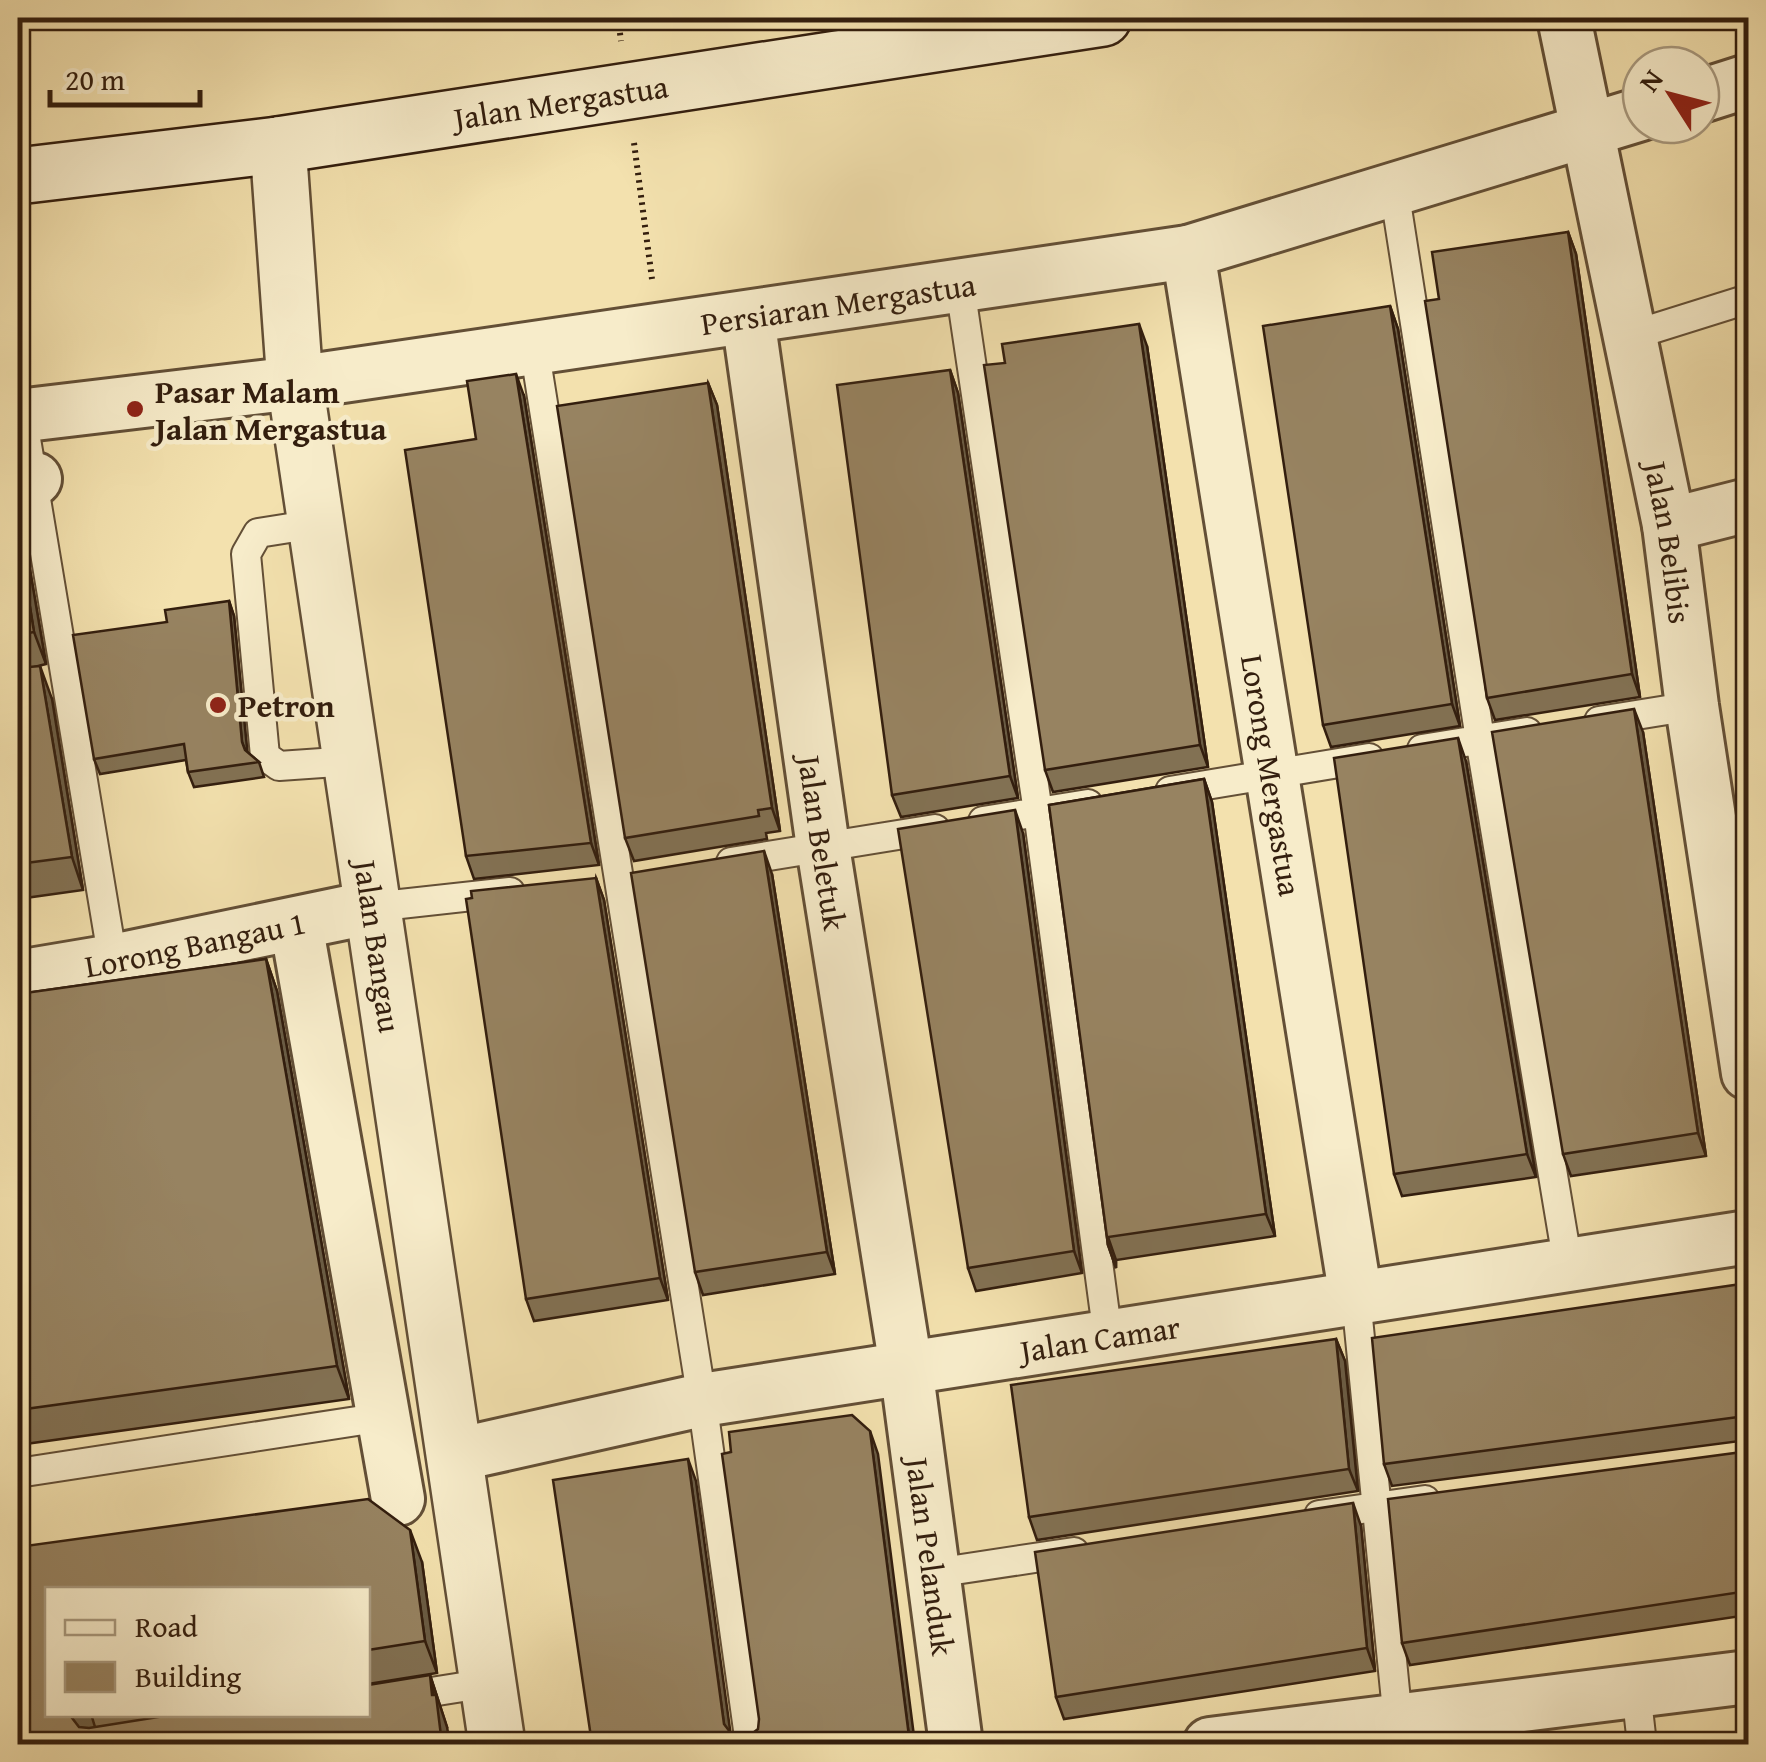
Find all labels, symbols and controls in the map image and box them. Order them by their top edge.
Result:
scale bar [50,45,200,107]
north arrow [1621,45,1721,145]
text: 20 m [65,57,125,101]
text: N [1628,60,1673,100]
street label: Jalan Mergastua [446,62,671,142]
street label: Persiaran Mergastua [698,260,979,347]
place label: Pasar Malam Jalan Mergastua [150,368,387,452]
marker: Pasar Malam Jalan Mergastua [124,398,146,420]
street label: Jalan Belibis [1632,453,1705,626]
street label: Lorong Mergastua [1230,651,1315,899]
place label: Petron [238,682,335,729]
marker: Petron [207,694,229,716]
street label: Jalan Beletuk [786,748,860,934]
street label: Jalan Bangau [342,853,415,1036]
street label: Lorong Bangau 1 [81,898,309,989]
street label: Jalan Camar [1013,1302,1183,1374]
street label: Jalan Pelanduk [894,1451,968,1659]
legend [45,1587,370,1717]
text: Road [135,1604,198,1648]
text: Building [135,1654,241,1698]

